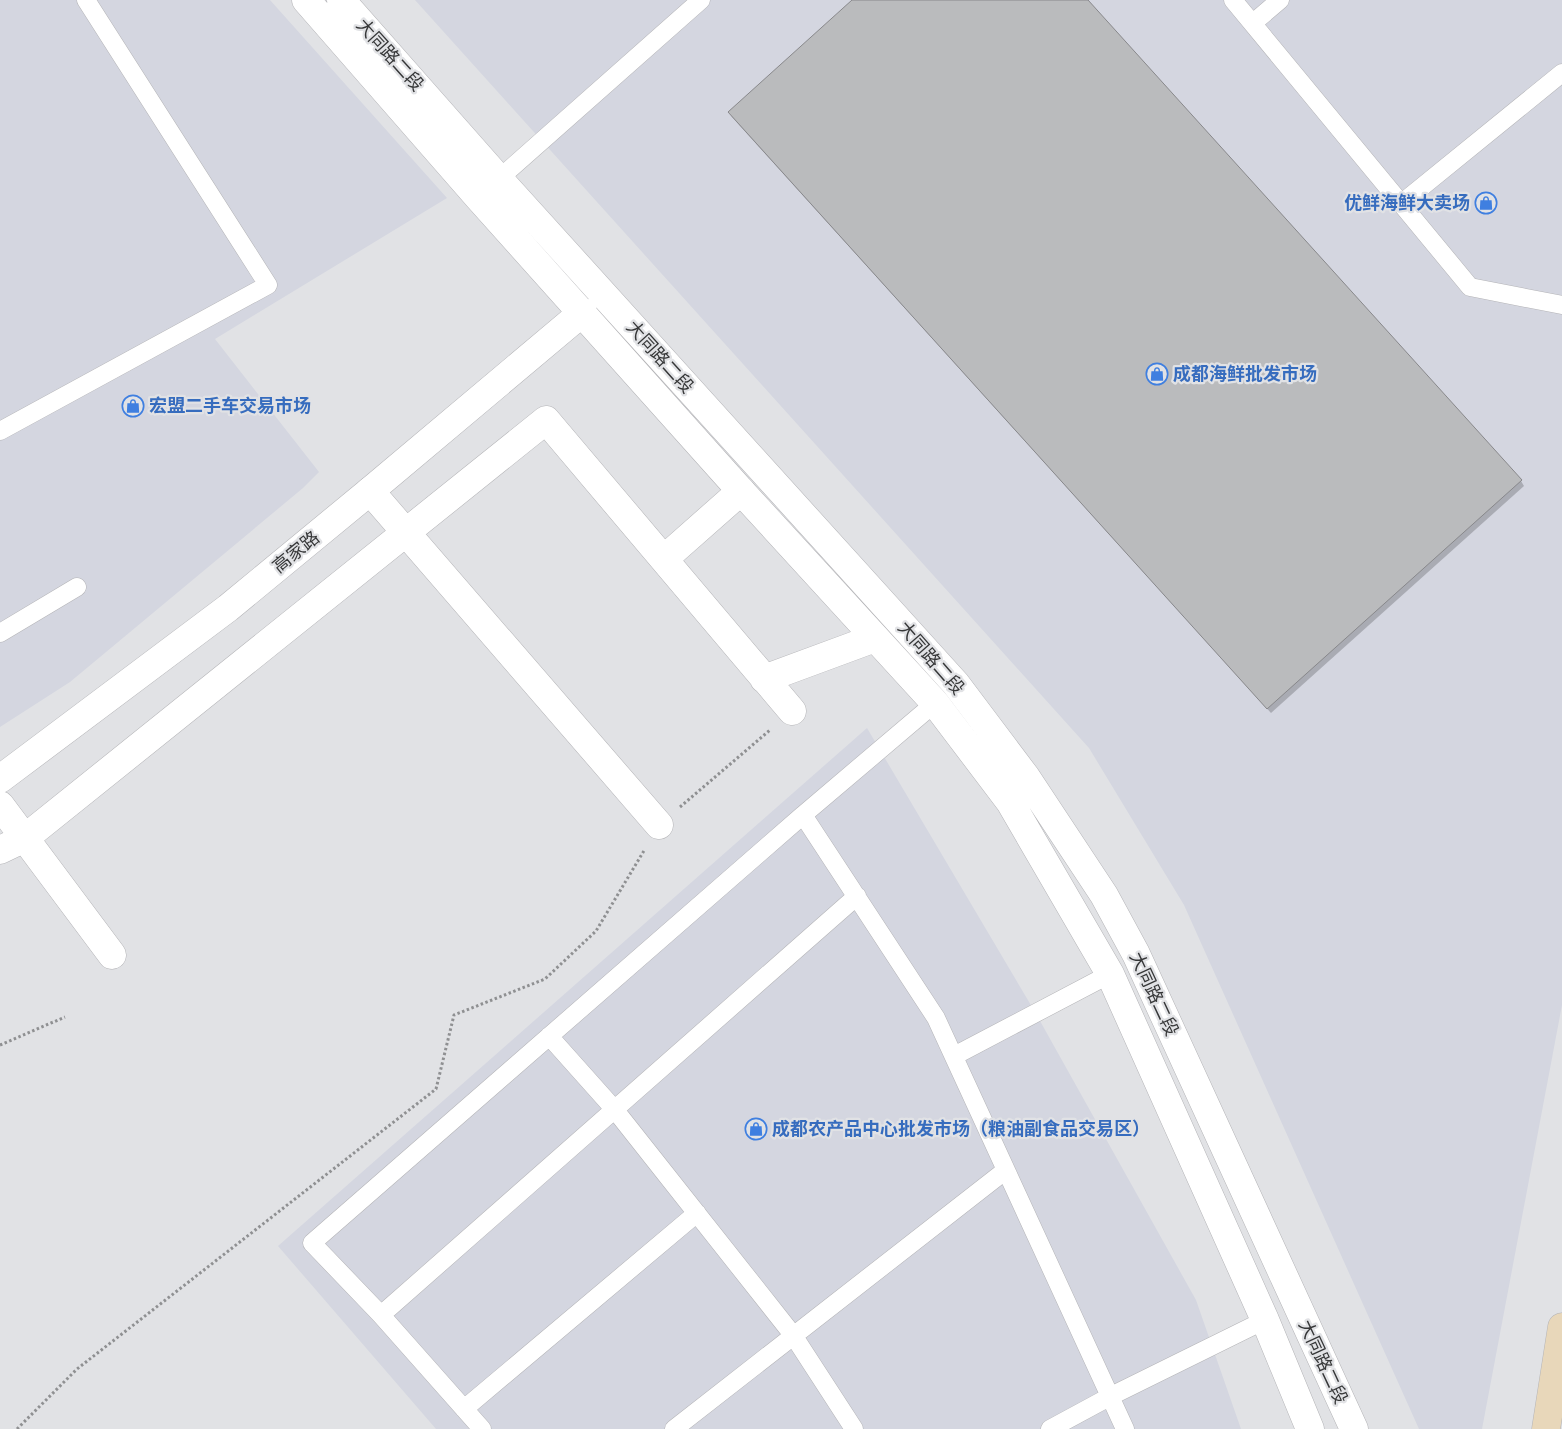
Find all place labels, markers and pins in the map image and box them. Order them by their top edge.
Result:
shop icon: 优鲜海鲜大卖场 [1474,191,1498,215]
place label: 优鲜海鲜大卖场 [1344,192,1470,214]
shop icon: 成都海鲜批发市场 [1145,362,1169,386]
place label: 成都海鲜批发市场 [1173,363,1317,385]
shop icon: 宏盟二手车交易市场 [121,394,145,418]
place label: 宏盟二手车交易市场 [149,395,311,417]
shop icon: 成都农产品中心批发市场（粮油副食品交易区） [744,1117,768,1141]
place label: 成都农产品中心批发市场（粮油副食品交易区） [772,1118,1150,1140]

